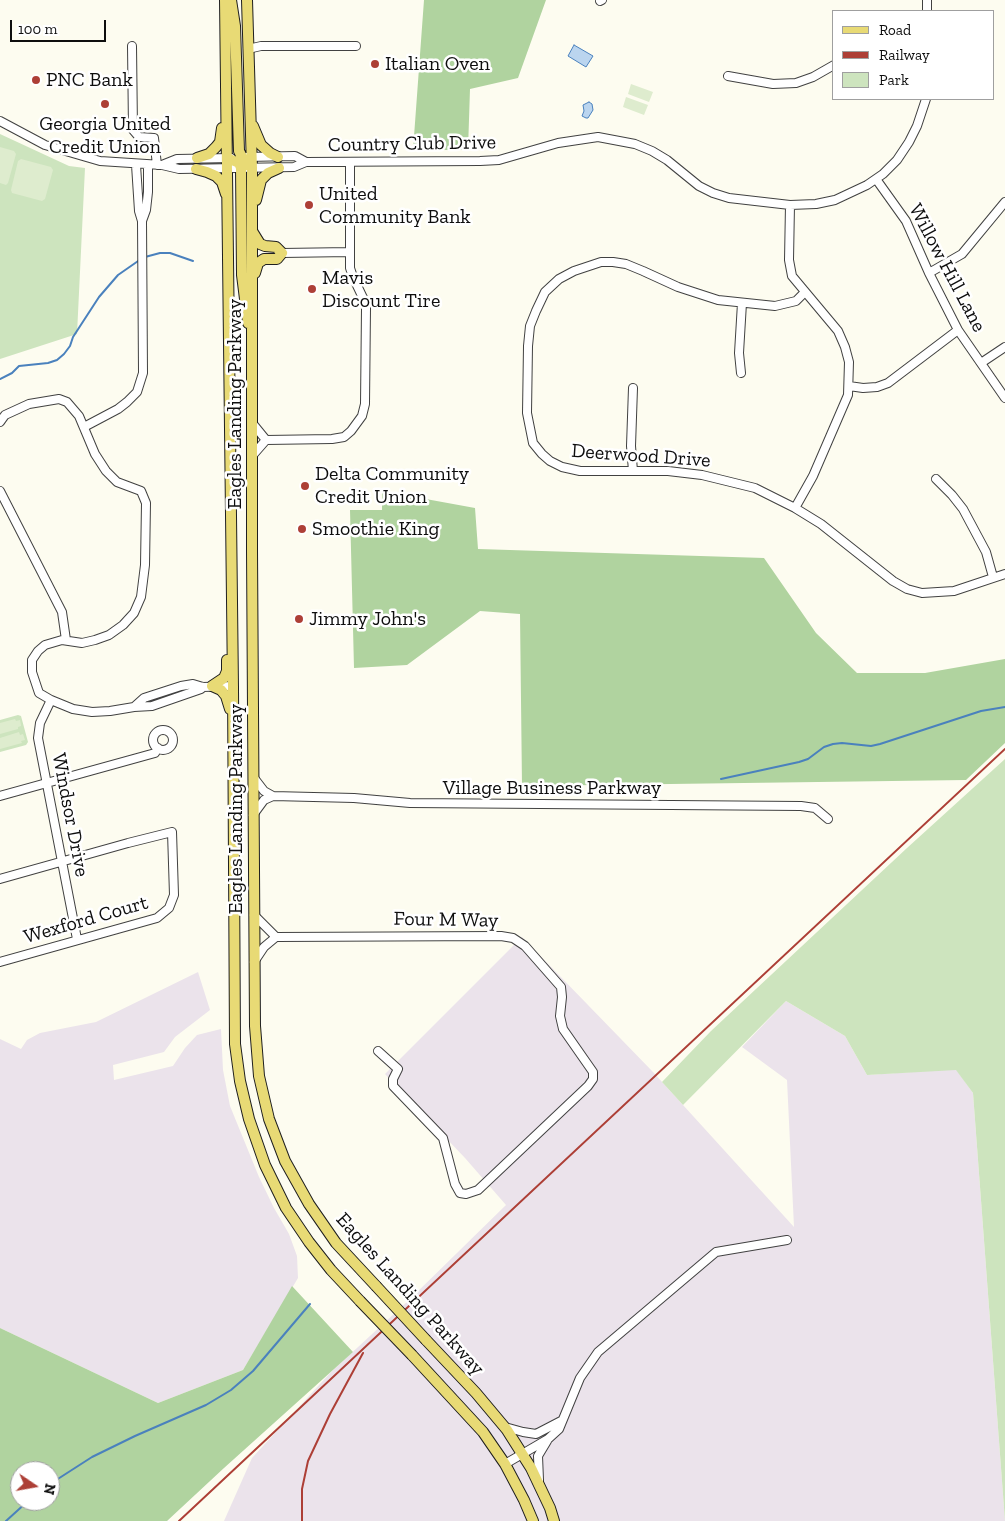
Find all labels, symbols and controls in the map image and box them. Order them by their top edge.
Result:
scale bar [12,10,109,42]
legend [832,10,995,100]
text: 100 m [18,20,57,38]
text: Road [879,21,911,39]
text: Railway [879,46,930,64]
place label: Italian Oven [385,52,490,76]
marker: Italian Oven [369,58,381,70]
place label: PNC Bank [46,68,133,92]
text: Park [879,71,909,89]
marker: PNC Bank [30,74,42,86]
marker: Georgia United Credit Union [99,98,111,110]
place label: Georgia United Credit Union [39,112,171,159]
street label: Country Club Drive [328,131,496,157]
place label: United Community Bank [319,182,471,229]
marker: United Community Bank [303,199,315,211]
street label: Willow Hill Lane [903,200,991,336]
place label: Mavis Discount Tire [322,266,440,313]
marker: Mavis Discount Tire [306,283,318,295]
street label: Eagles Landing Parkway [223,299,247,509]
street label: Deerwood Drive [571,439,711,473]
place label: Delta Community Credit Union [315,462,469,509]
marker: Delta Community Credit Union [299,480,311,492]
place label: Smoothie King [312,517,439,541]
marker: Smoothie King [296,523,308,535]
place label: Jimmy John's [309,607,426,631]
marker: Jimmy John's [293,613,305,625]
street label: Eagles Landing Parkway [224,704,248,914]
street label: Windsor Drive [46,751,94,879]
street label: Village Business Parkway [443,776,661,800]
street label: Wexford Court [21,891,151,949]
street label: Four M Way [393,907,499,933]
street label: Eagles Landing Parkway [331,1208,489,1380]
north arrow [10,1461,60,1511]
text: N [40,1482,59,1496]

